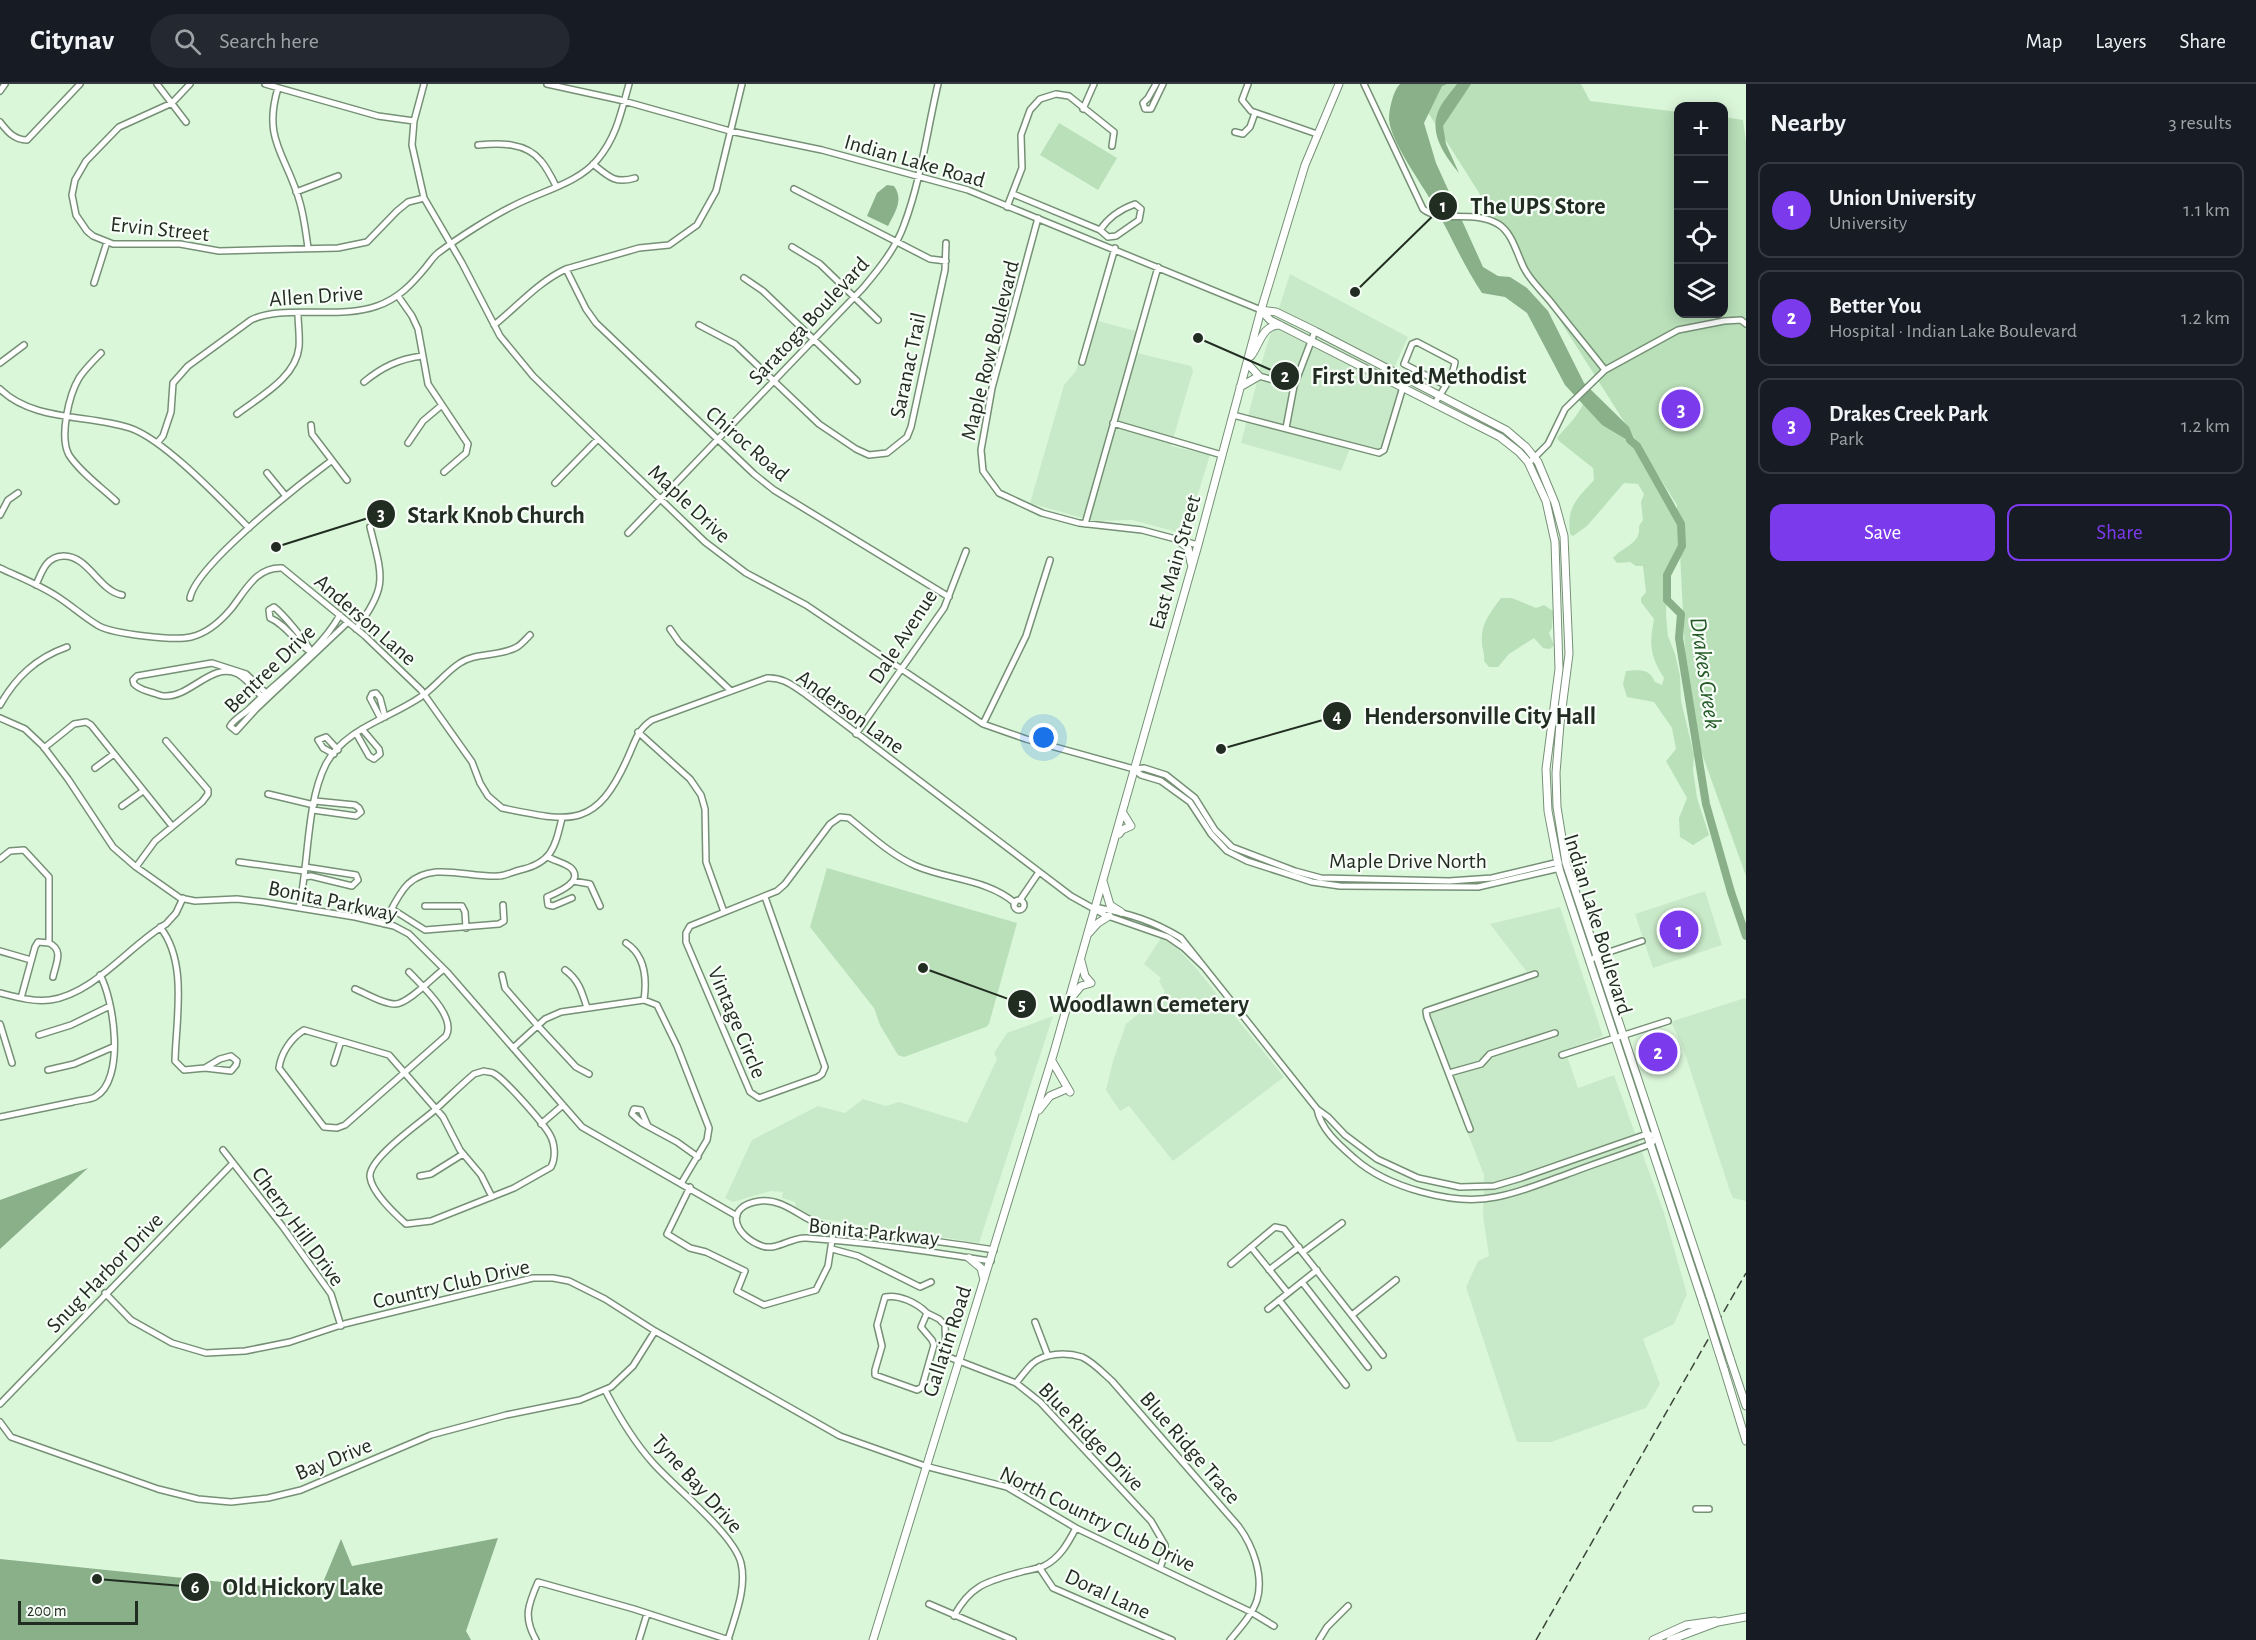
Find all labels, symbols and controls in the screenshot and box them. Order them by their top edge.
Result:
search box [150,14,570,68]
icon: search [171,25,204,58]
text: Citynav [30,27,114,55]
text: Search here [219,30,319,52]
text: Map [2026,31,2062,52]
text: Layers [2095,31,2146,52]
text: Share [2179,31,2226,52]
map controls [1674,102,1728,318]
button: + [1674,102,1728,156]
text: Nearby [1770,110,1846,136]
text: 3 results [2168,113,2232,133]
street label: Indian Lake Road [842,130,988,192]
button: − [1674,156,1728,210]
callout: The UPS Store [1428,185,1617,227]
text: Union University [1829,187,1976,209]
text: The UPS Store [1470,195,1606,219]
text: 1 [1440,198,1446,216]
text: 1 [1788,200,1795,220]
text: 1.1 km [2183,200,2230,220]
button: locate [1674,210,1728,264]
street label: Ervin Street [109,213,210,245]
text: University [1829,213,1907,233]
street label: Saratoga Boulevard [744,253,873,389]
street label: Maple Row Boulevard [957,258,1023,442]
button: layers [1674,264,1728,318]
street label: Allen Drive [268,282,364,310]
text: Better You [1829,295,1921,317]
text: 2 [1787,308,1796,328]
text: 1.2 km [2181,308,2230,328]
street label: Saranac Trail [886,310,930,420]
text: Hospital · Indian Lake Boulevard [1829,321,2077,341]
callout: First United Methodist [1270,355,1539,397]
text: First United Methodist [1312,365,1526,389]
text: 2 [1281,368,1290,386]
pin: 3 [1662,386,1700,432]
street label: Chiroc Road [702,402,793,486]
text: Drakes Creek Park [1829,403,1988,425]
text: 3 [1787,416,1796,436]
text: 1.2 km [2181,416,2230,436]
text: Park [1829,429,1864,449]
street label: Maple Drive [644,460,735,547]
callout: Stark Knob Church [366,493,597,535]
street label: East Main Street [1145,493,1205,632]
text: Stark Knob Church [407,504,585,528]
button: Save [1770,504,1995,561]
button: Share [2007,504,2232,561]
text: 3 [377,506,385,524]
street label: Anderson Lane [310,570,420,670]
street label: Dale Avenue [864,585,941,688]
water label: Drakes Creek [1685,616,1725,731]
street label: Bentree Drive [220,620,319,717]
street label: Anderson Lane [793,666,908,758]
callout: Hendersonville City Hall [1322,695,1608,737]
text: Hendersonville City Hall [1364,705,1596,729]
text: 4 [1332,708,1342,726]
your location [1029,723,1058,752]
street label: Indian Lake Boulevard [1560,831,1636,1017]
street label: Maple Drive North [1329,850,1487,872]
street label: Bonita Parkway [266,877,400,926]
pin: 1 [1660,908,1698,952]
street label: Vintage Circle [704,963,770,1081]
callout: Woodlawn Cemetery [1007,983,1262,1025]
text: Woodlawn Cemetery [1049,993,1249,1017]
text: 5 [1018,996,1026,1014]
pin: 2 [1638,1030,1678,1074]
street label: Cherry Hill Drive [248,1163,349,1290]
street label: Snug Harbor Drive [42,1209,167,1337]
street label: Bonita Parkway [807,1214,941,1250]
street label: Country Club Drive [371,1255,532,1313]
street label: Gallatin Road [919,1283,975,1400]
street label: Blue Ridge Drive [1034,1378,1148,1495]
street label: Blue Ridge Trace [1136,1387,1245,1508]
street label: Tyne Bay Drive [647,1430,747,1537]
street label: Bay Drive [292,1434,375,1484]
street label: North Country Club Drive [996,1462,1199,1576]
street label: Doral Lane [1061,1565,1154,1623]
callout: Old Hickory Lake [180,1566,395,1608]
text: Old Hickory Lake [223,1576,383,1600]
text: 6 [191,1579,200,1597]
scale bar [18,1598,138,1626]
text: 200 m [27,1603,67,1619]

